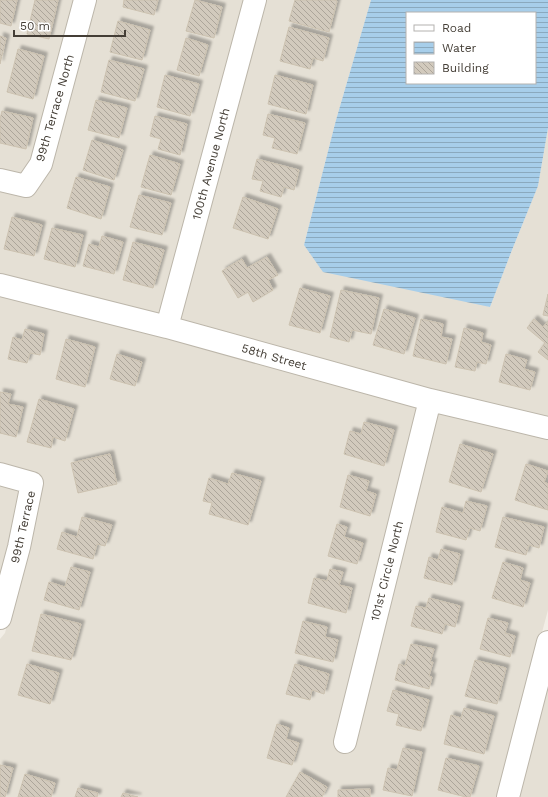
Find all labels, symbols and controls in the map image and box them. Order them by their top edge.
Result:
scale bar [14,12,125,38]
legend [406,12,536,84]
text: 50 m [20,19,50,33]
text: Road [442,21,471,35]
text: Water [442,41,477,55]
street label: 99th Terrace North [33,53,77,163]
text: Building [442,61,489,75]
street label: 100th Avenue North [189,107,233,221]
street label: 58th Street [240,341,308,373]
street label: 99th Terrace [8,489,38,565]
street label: 101st Circle North [368,519,406,623]

